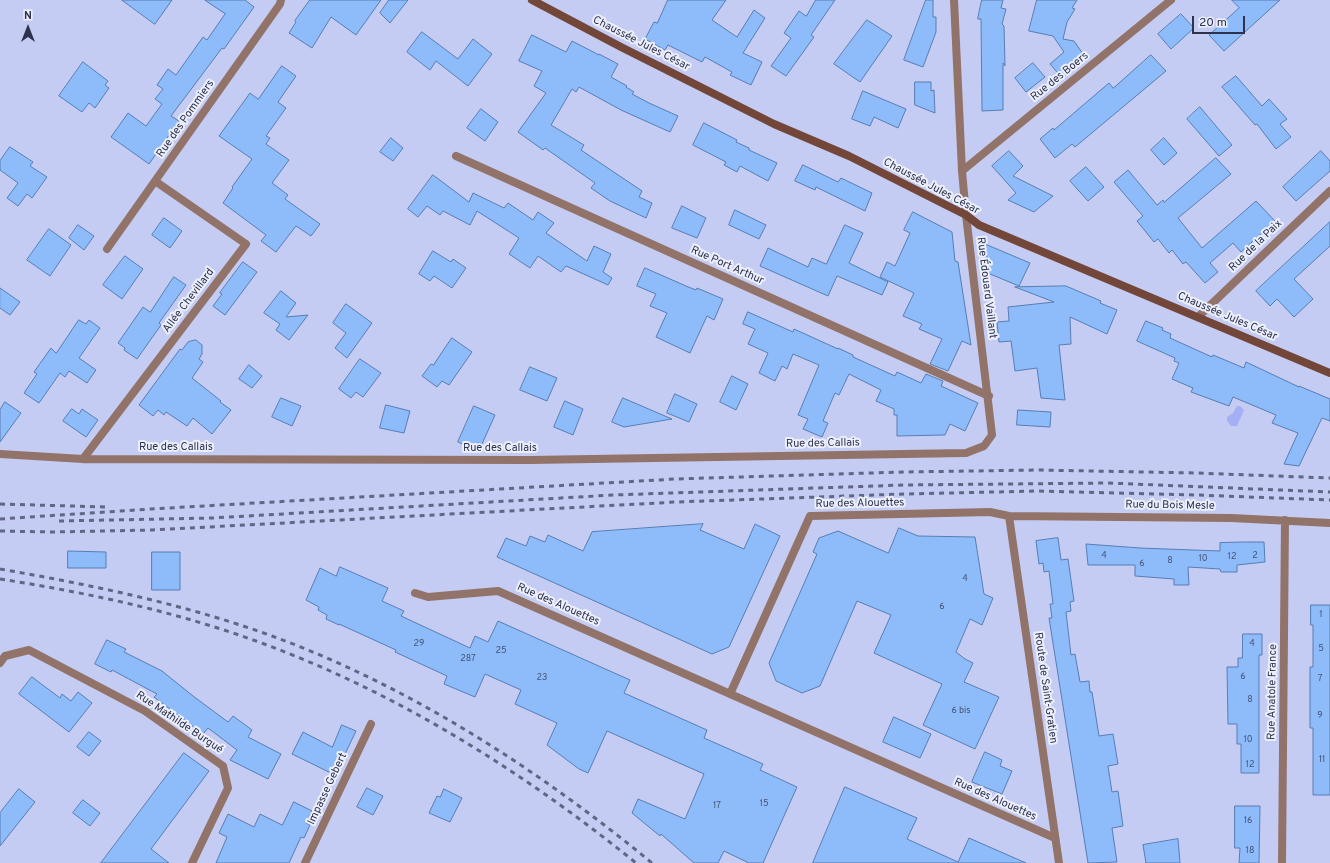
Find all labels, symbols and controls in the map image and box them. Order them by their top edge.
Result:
north arrow [8,8,48,48]
scale bar [1194,8,1247,34]
text: N [24,9,32,23]
street label: Chaussée Jules César [590,14,692,74]
text: 20 m [1199,15,1227,31]
street label: Rue des Boers [1028,50,1092,104]
street label: Rue des Pommiers [154,78,218,160]
street label: Chaussée Jules César [881,156,981,218]
street label: Rue de la Paix [1227,217,1285,275]
street label: Rue Édouard Vaillant [973,237,999,339]
street label: Rue Port Arthur [688,244,766,288]
street label: Allée Chevillard [161,266,217,336]
street label: Chaussée Jules César [1175,290,1279,344]
street label: Rue des Callais [786,437,860,451]
street label: Rue des Callais [139,441,213,455]
street label: Rue des Callais [463,442,537,456]
street label: Rue des Alouettes [815,497,905,511]
street label: Rue du Bois Mesle [1125,499,1215,513]
house number: 4 [1101,551,1107,561]
house number: 2 [1252,551,1258,561]
house number: 12 [1228,552,1236,562]
house number: 10 [1198,554,1208,564]
house number: 8 [1167,556,1173,566]
house number: 6 [1139,559,1145,569]
house number: 4 [962,574,968,584]
street label: Rue des Alouettes [515,581,601,629]
house number: 6 [939,602,945,612]
house number: 1 [1319,610,1323,620]
street label: Route de Saint-Gratien [1031,632,1059,744]
house number: 29 [414,639,424,649]
house number: 4 [1249,639,1255,649]
street label: Rue Anatole France [1266,644,1280,740]
house number: 5 [1318,644,1324,654]
house number: 25 [495,646,507,656]
house number: 287 [460,654,476,664]
house number: 6 [1240,672,1246,682]
house number: 23 [537,673,547,683]
house number: 7 [1318,674,1322,684]
street label: Rue Mathilde Burgué [133,689,225,757]
house number: 8 [1247,695,1253,705]
house number: 6 bis [951,706,971,716]
house number: 9 [1317,711,1323,721]
house number: 10 [1243,735,1253,745]
street label: Impasse Gebert [306,751,350,827]
house number: 11 [1319,755,1325,765]
house number: 12 [1246,760,1254,770]
street label: Rue des Alouettes [952,776,1038,824]
house number: 15 [760,799,768,809]
house number: 17 [713,801,721,811]
house number: 16 [1244,816,1252,826]
house number: 18 [1246,846,1254,856]

